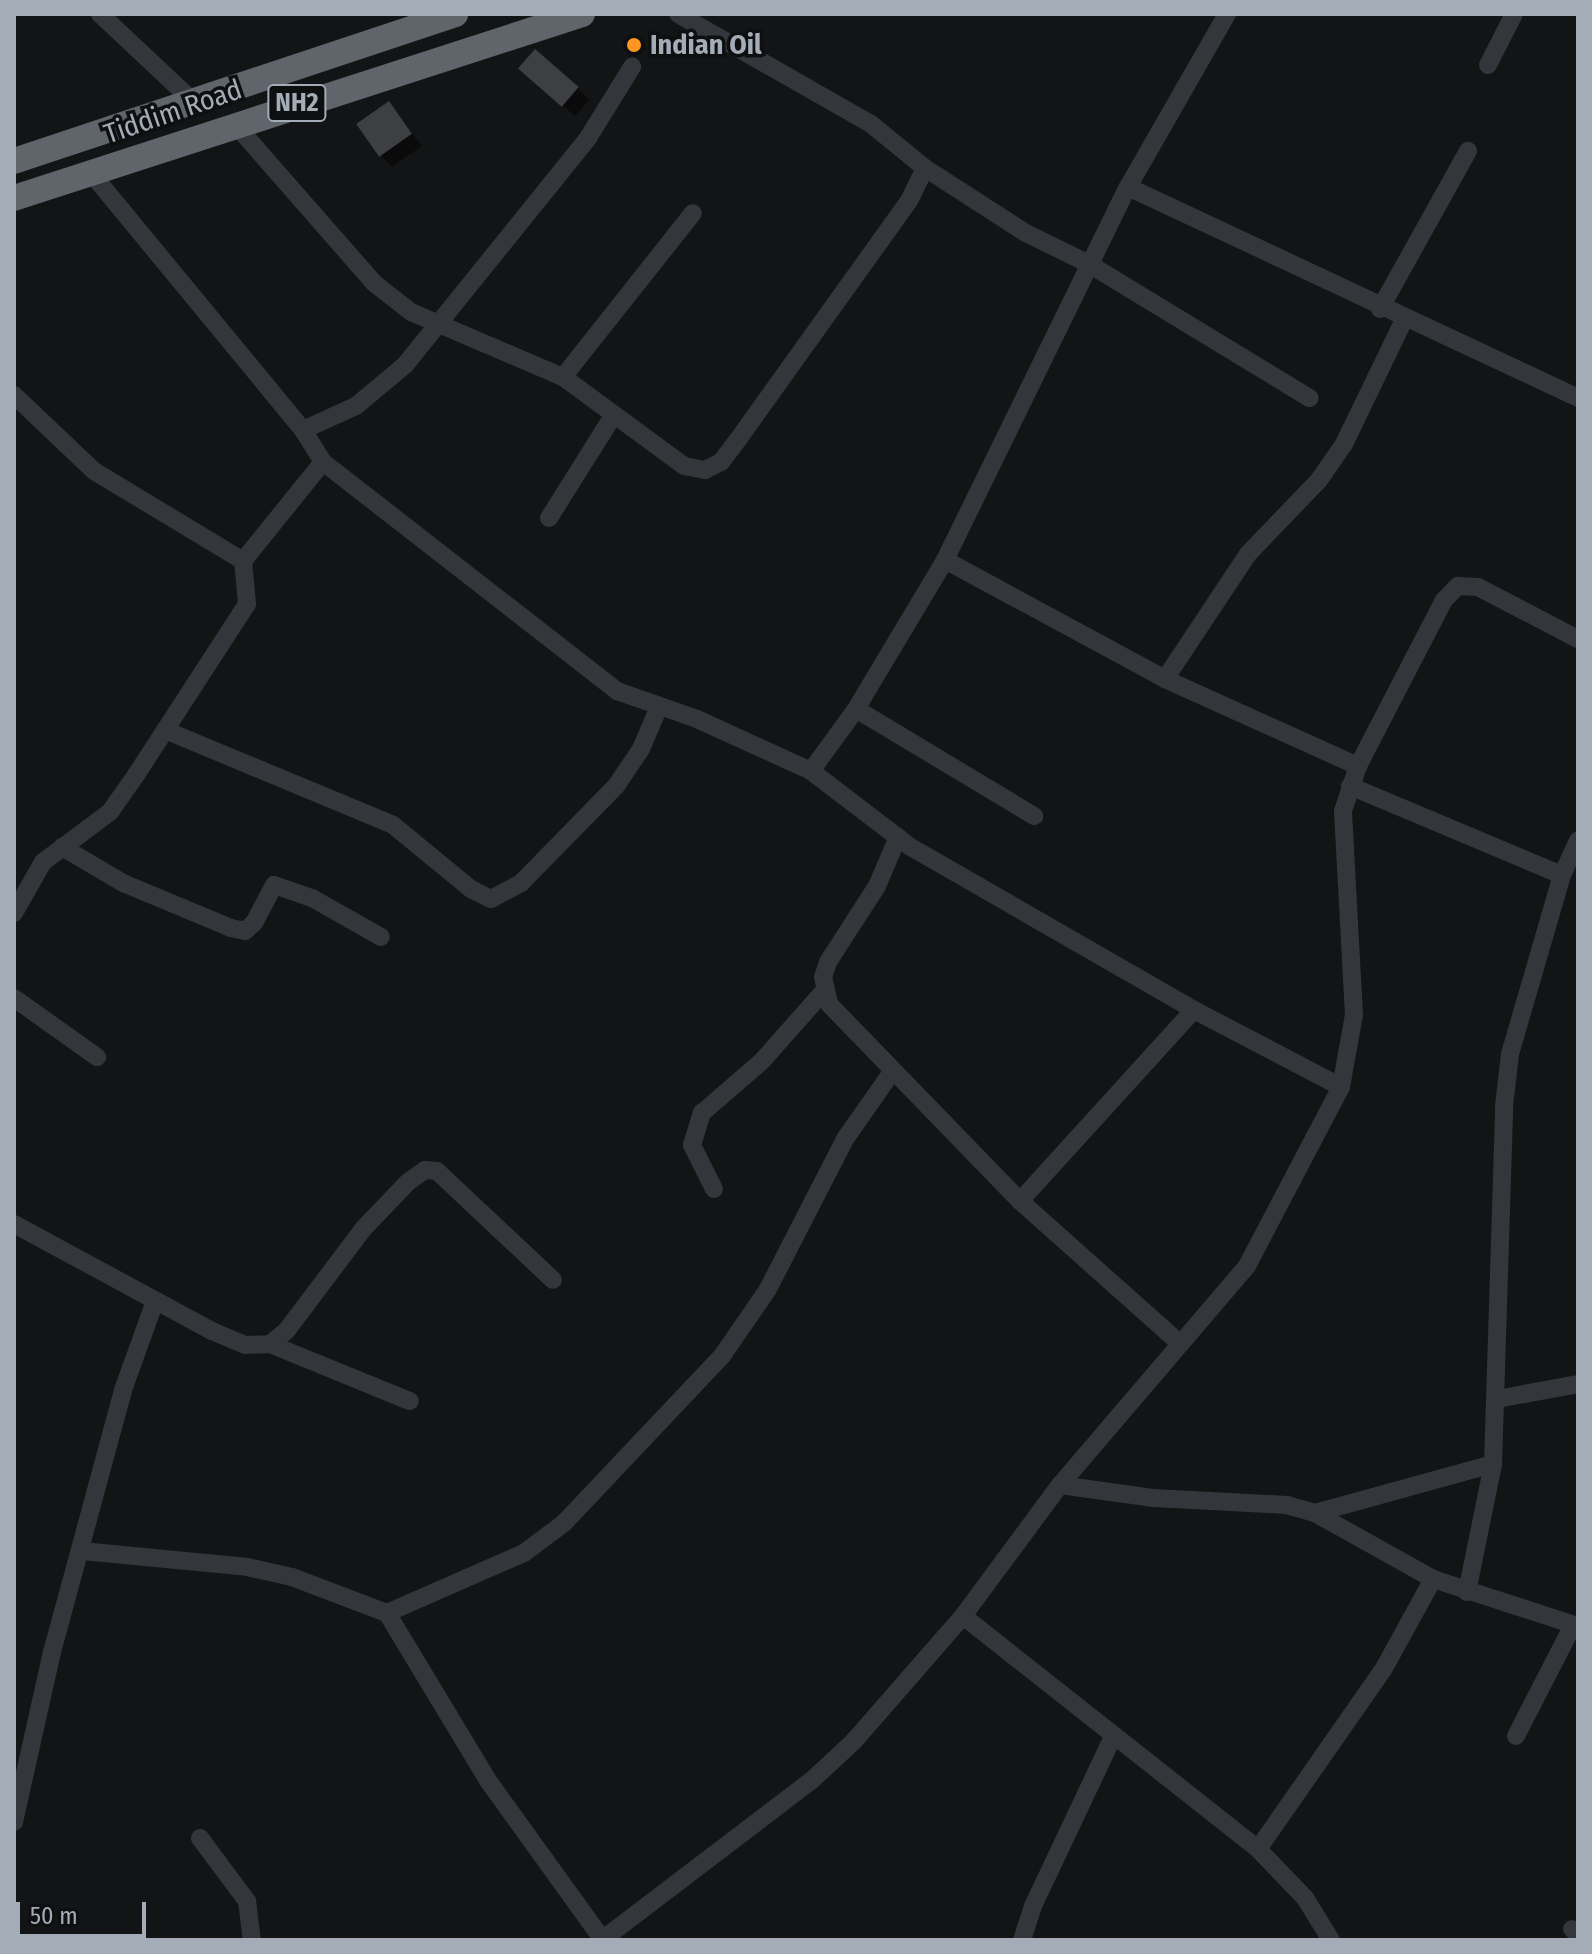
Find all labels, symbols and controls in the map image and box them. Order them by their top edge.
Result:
place label: Indian Oil [650,28,762,62]
marker: Indian Oil [625,36,643,54]
street label: Tiddim Road [100,73,246,151]
road number: NH2 [267,81,327,125]
scale bar [20,1886,150,1936]
text: 50 m [30,1902,78,1930]

